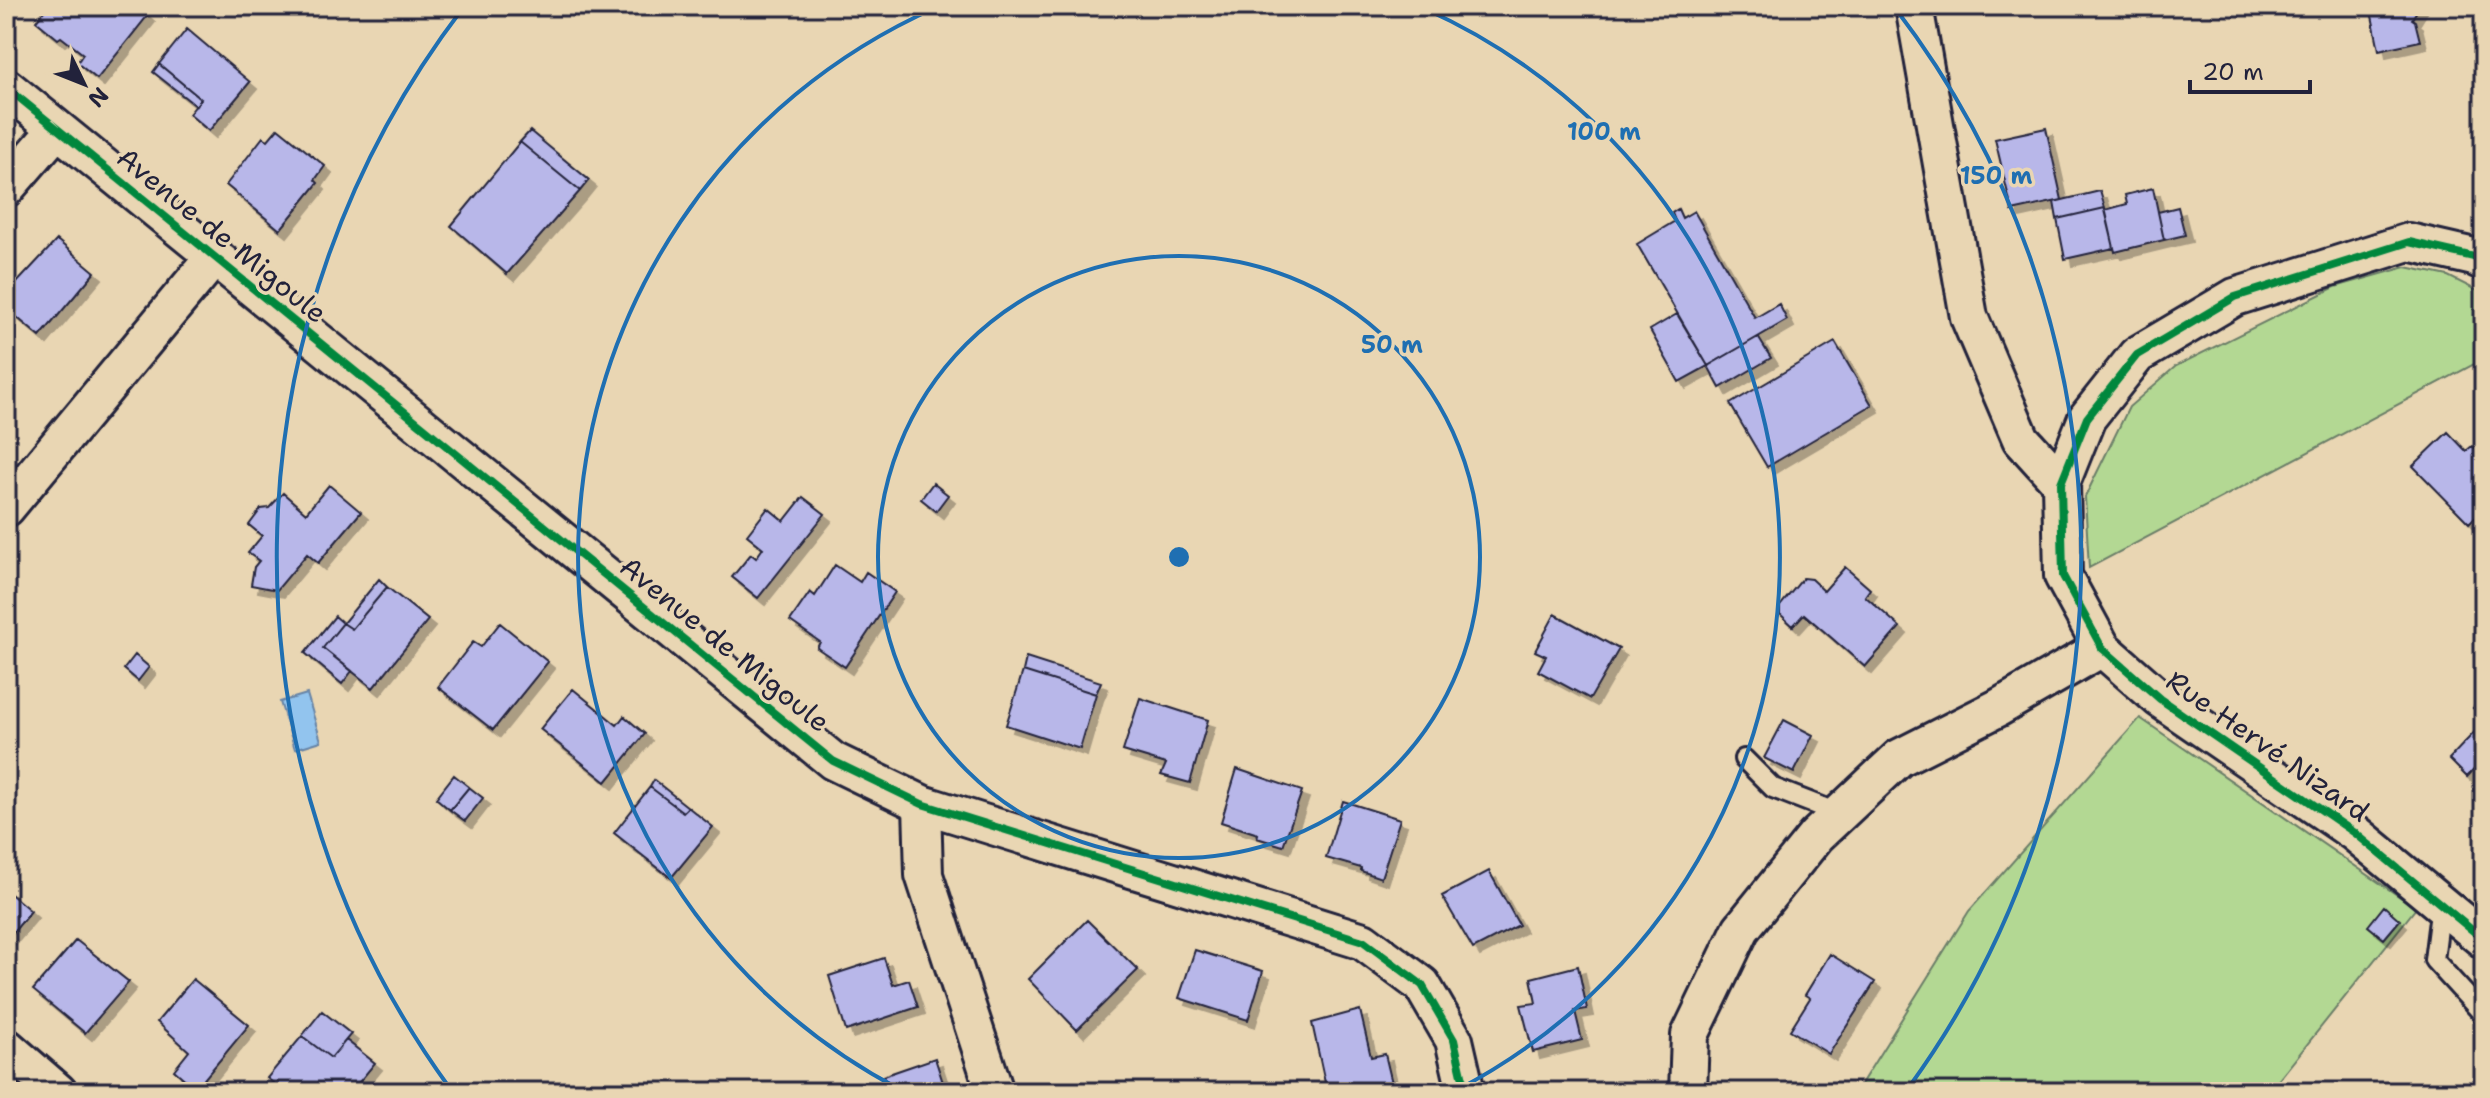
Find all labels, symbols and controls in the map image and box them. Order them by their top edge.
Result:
north arrow [44,44,124,124]
scale bar [2190,44,2310,94]
text: 20 m [2202,56,2264,88]
text: N [82,81,115,114]
text: 100 m [1567,116,1641,148]
street label: Avenue de Migoule [109,138,335,332]
text: 150 m [1960,160,2032,192]
text: 50 m [1361,329,1423,361]
centre of rings [1165,543,1193,571]
street label: Avenue de Migoule [612,547,838,741]
street label: Rue Hervé Nizard [2159,662,2377,830]

